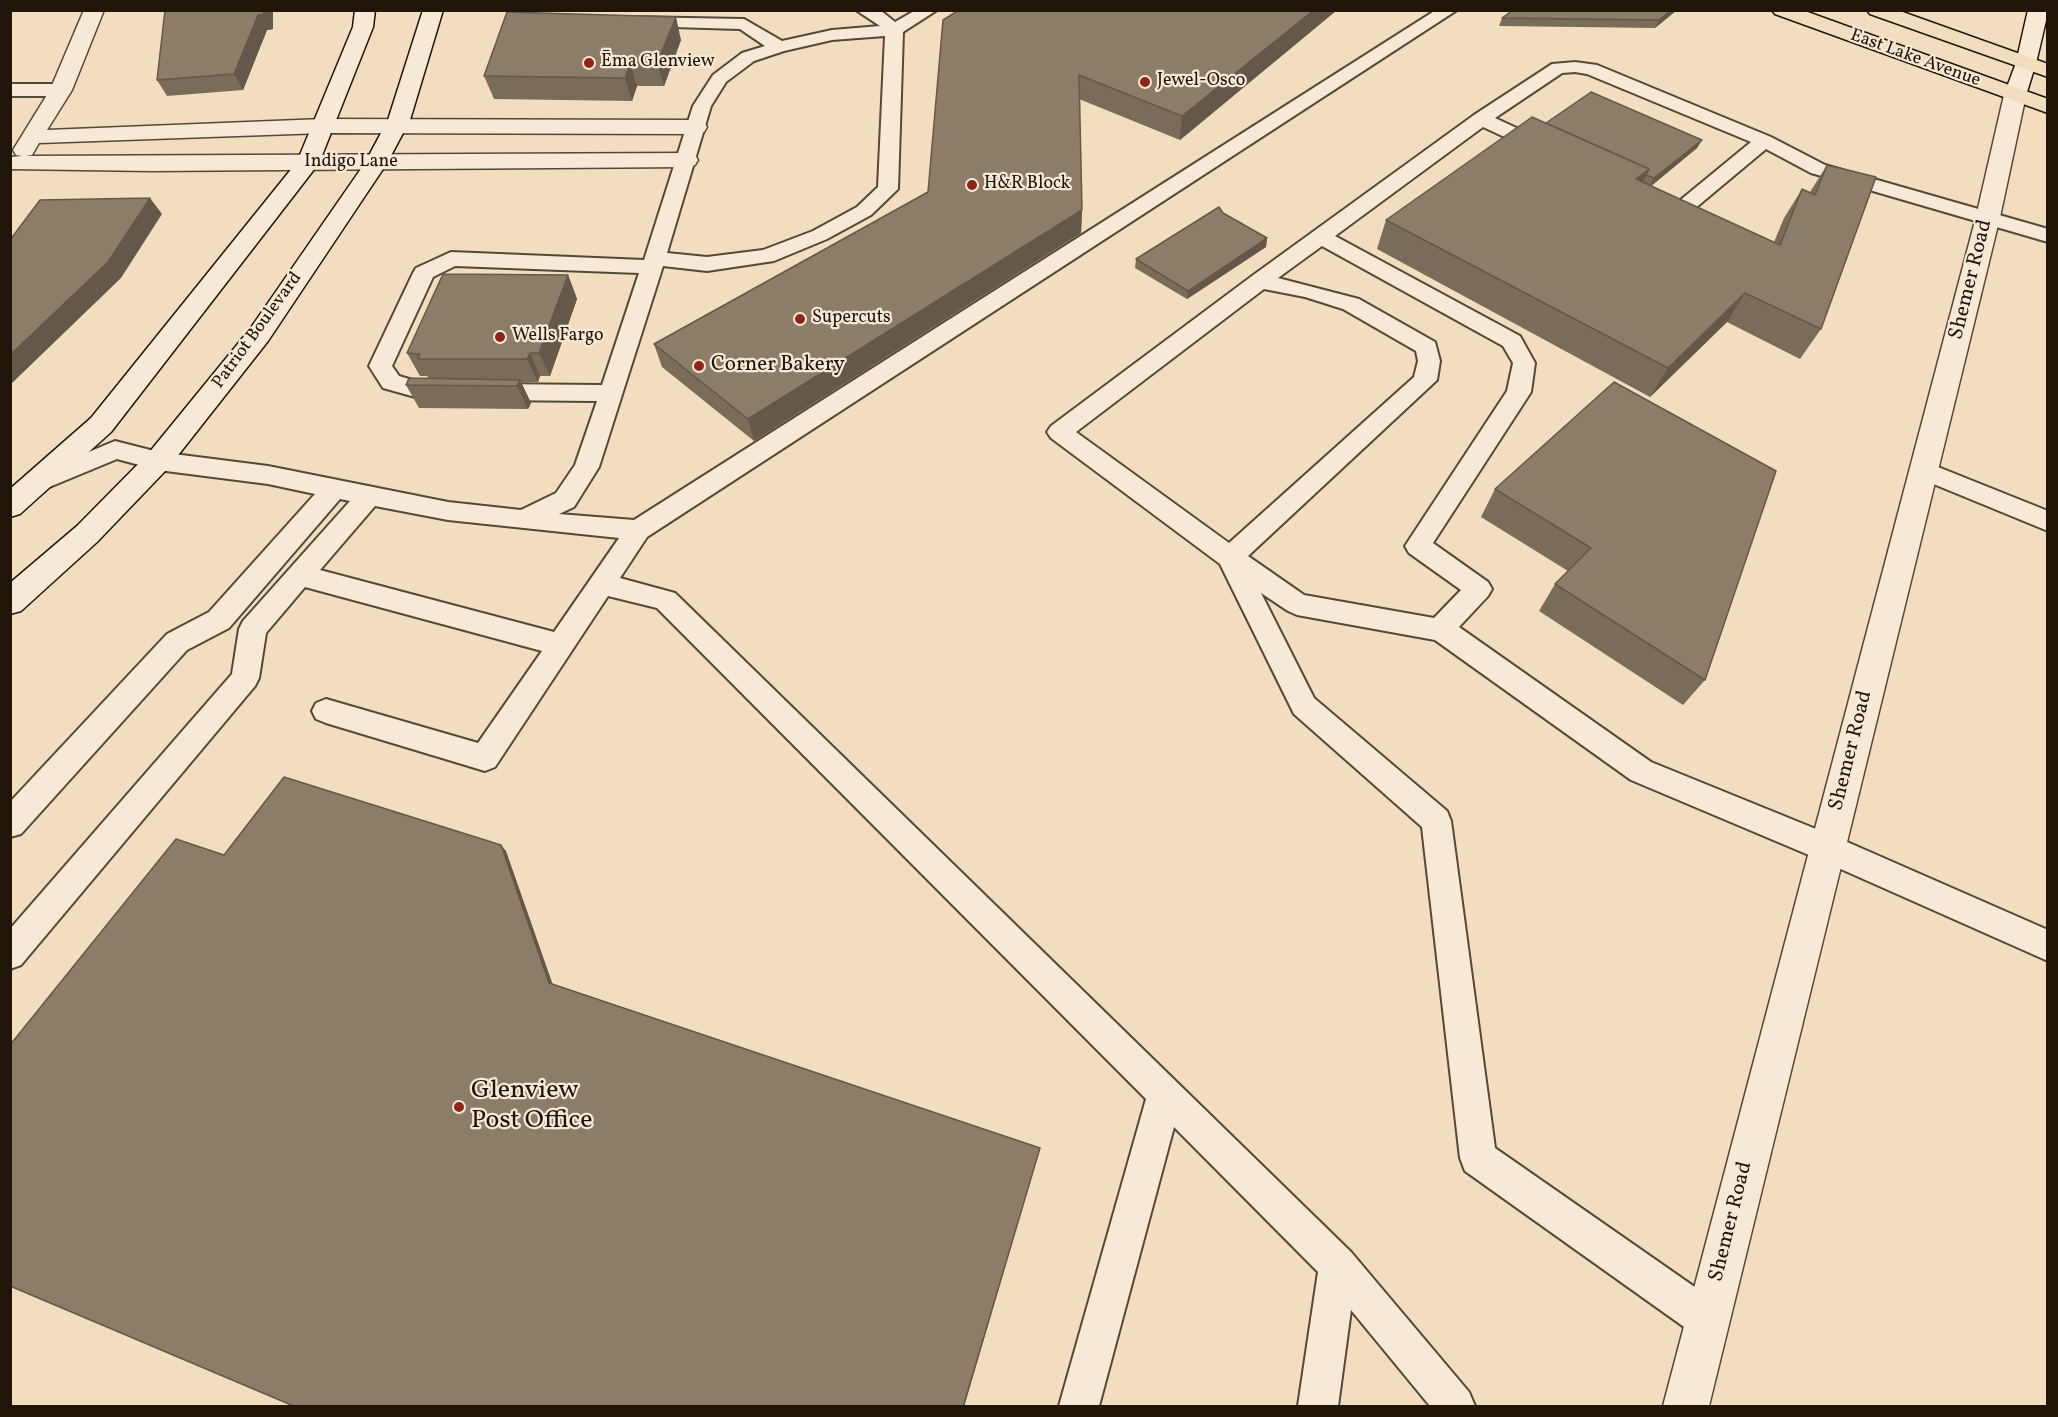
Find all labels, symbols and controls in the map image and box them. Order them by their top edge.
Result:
street label: East Lake Avenue [1847,25,1983,93]
place label: Ēma Glenview [601,52,715,74]
marker: Ēma Glenview [582,56,596,70]
place label: Jewel-Osco [1157,71,1245,93]
marker: Jewel-Osco [1138,75,1152,89]
street label: Indigo Lane [304,152,398,174]
place label: H&R Block [984,174,1070,196]
marker: H&R Block [965,178,979,192]
street label: Shemer Road [1945,217,1999,343]
street label: Patriot Boulevard [208,269,308,393]
place label: Supercuts [812,308,891,330]
marker: Supercuts [793,312,807,326]
place label: Wells Fargo [512,326,604,348]
marker: Wells Fargo [493,330,507,344]
place label: Corner Bakery [711,353,845,379]
marker: Corner Bakery [692,359,706,373]
street label: Shemer Road [1825,688,1879,814]
place label: Glenview Post Office [471,1076,593,1138]
marker: Glenview Post Office [452,1100,466,1114]
street label: Shemer Road [1705,1159,1759,1285]

